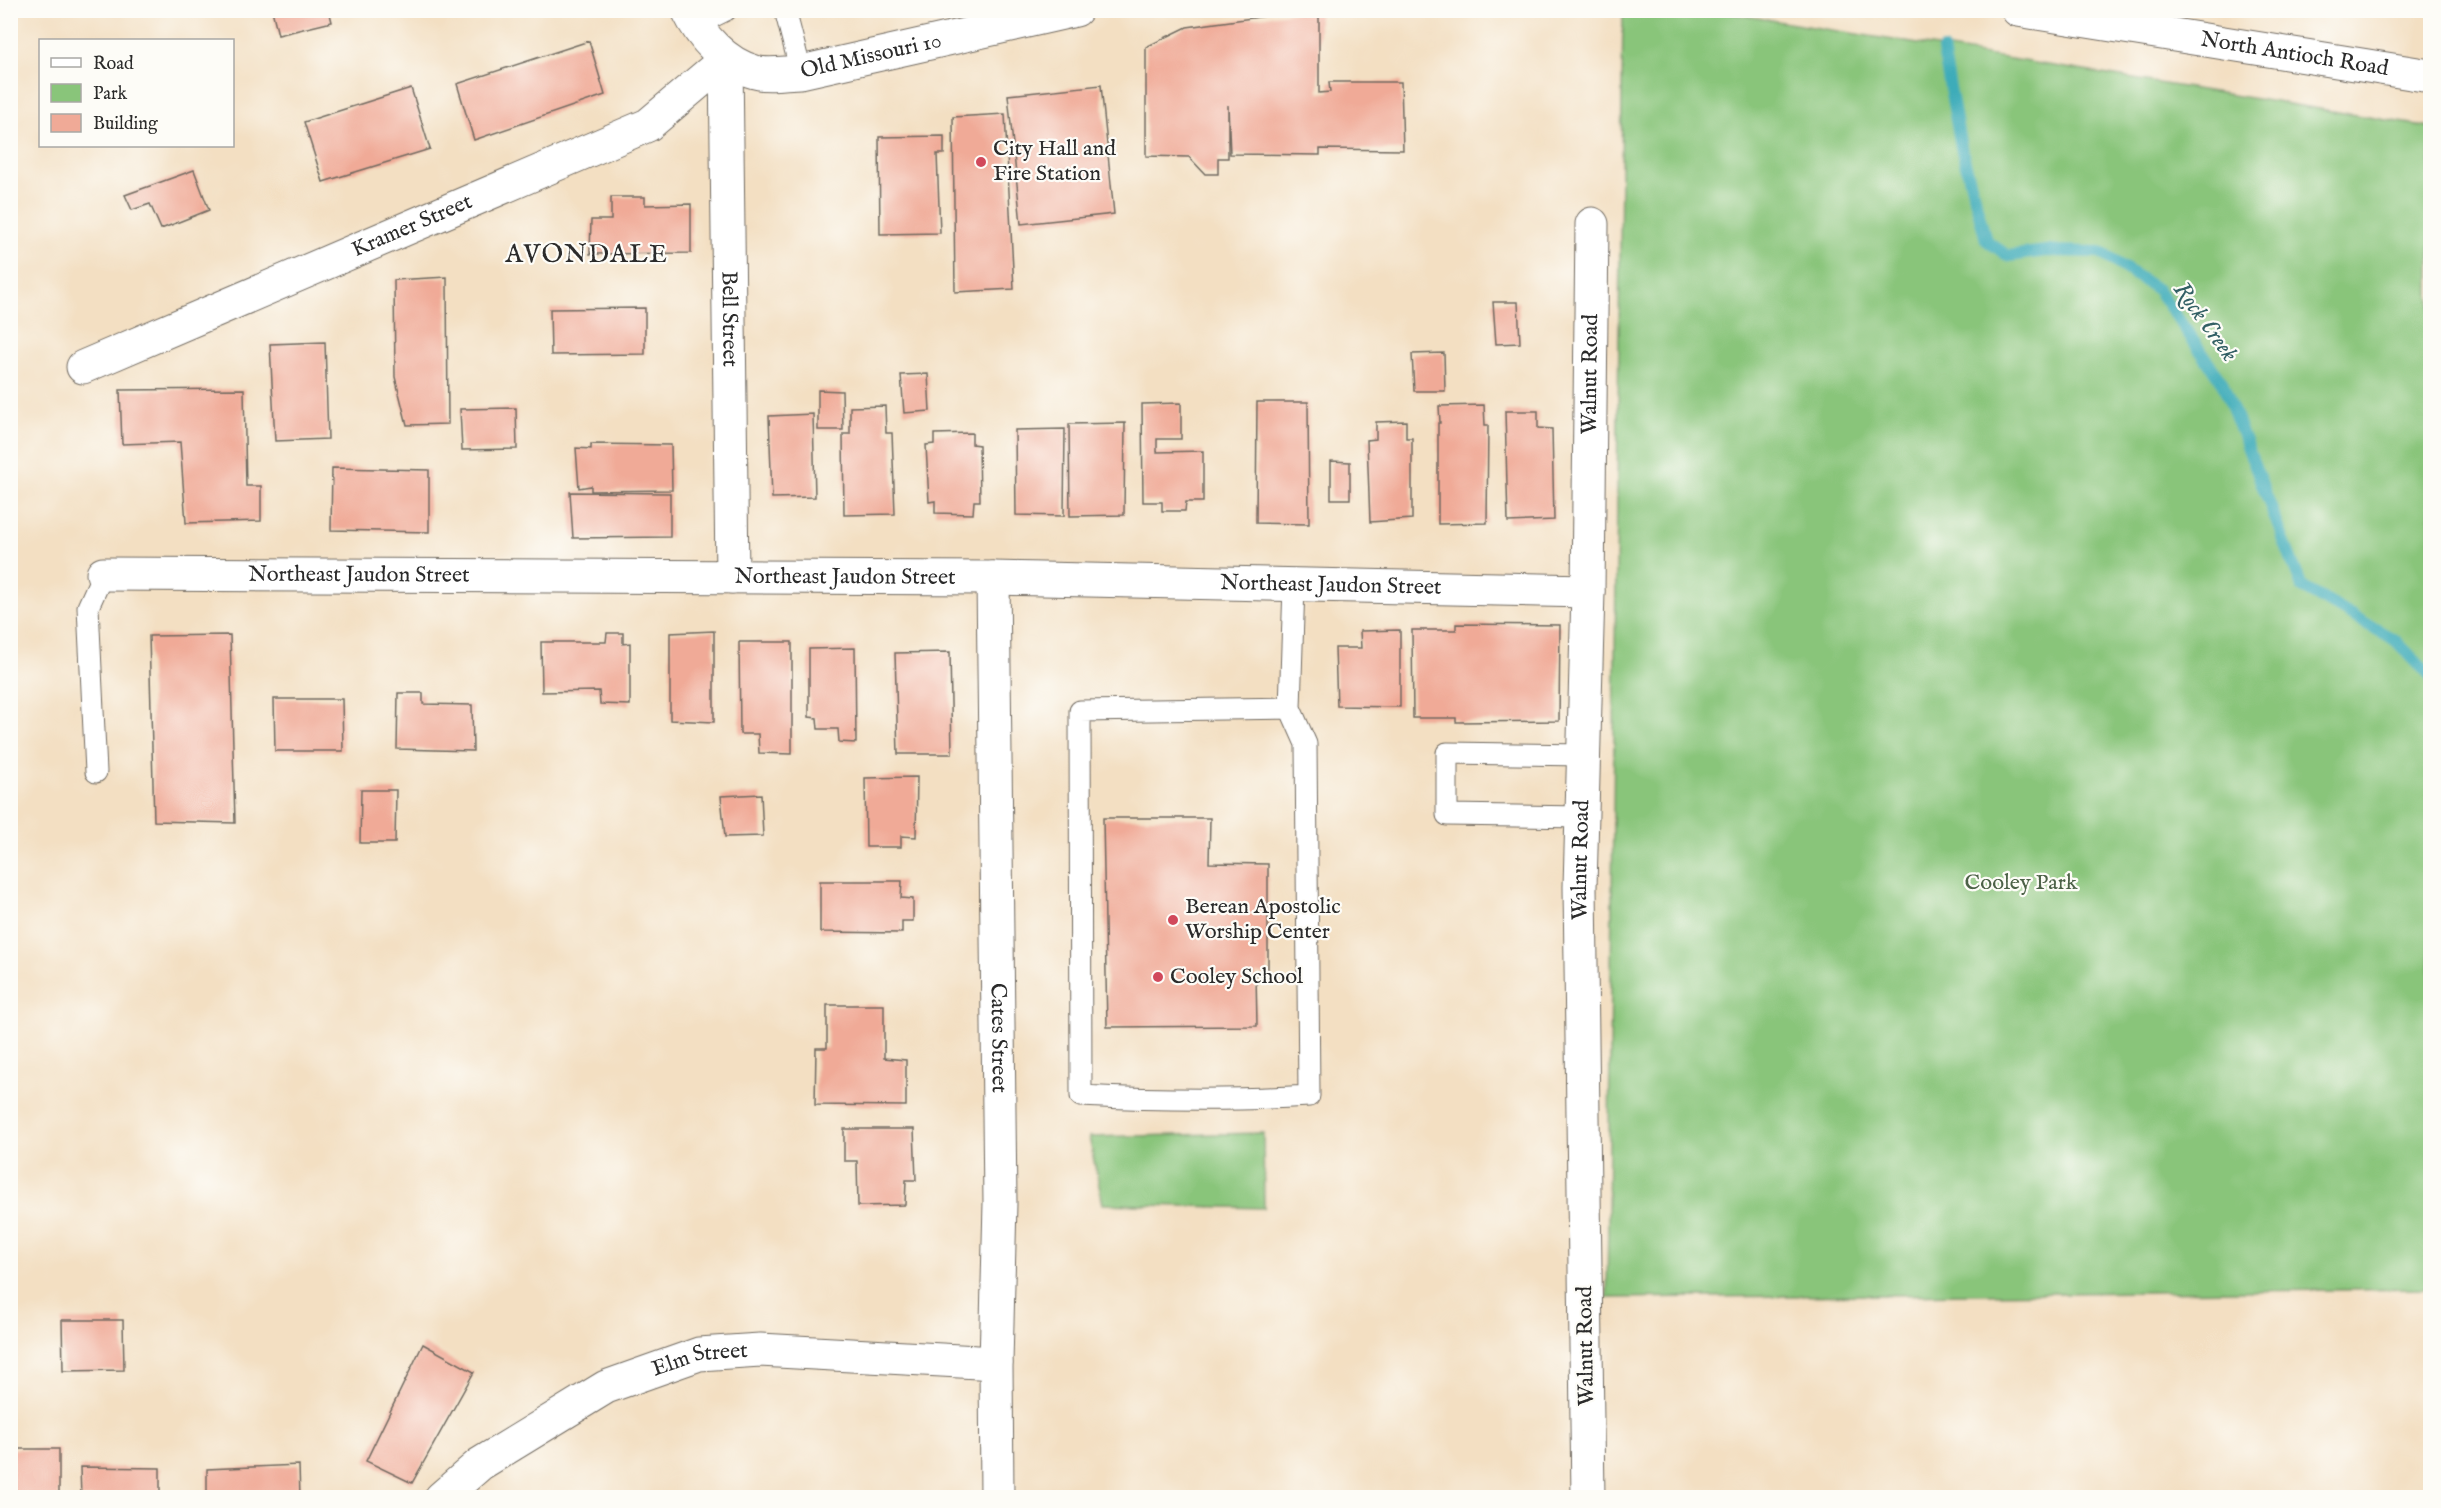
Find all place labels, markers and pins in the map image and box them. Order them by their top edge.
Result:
place label: City Hall and Fire Station [993,135,1116,188]
marker: City Hall and Fire Station [974,155,988,169]
place label: Berean Apostolic Worship Center [1185,893,1341,946]
marker: Berean Apostolic Worship Center [1166,913,1180,927]
place label: Cooley School [1170,963,1303,991]
marker: Cooley School [1151,970,1165,984]

